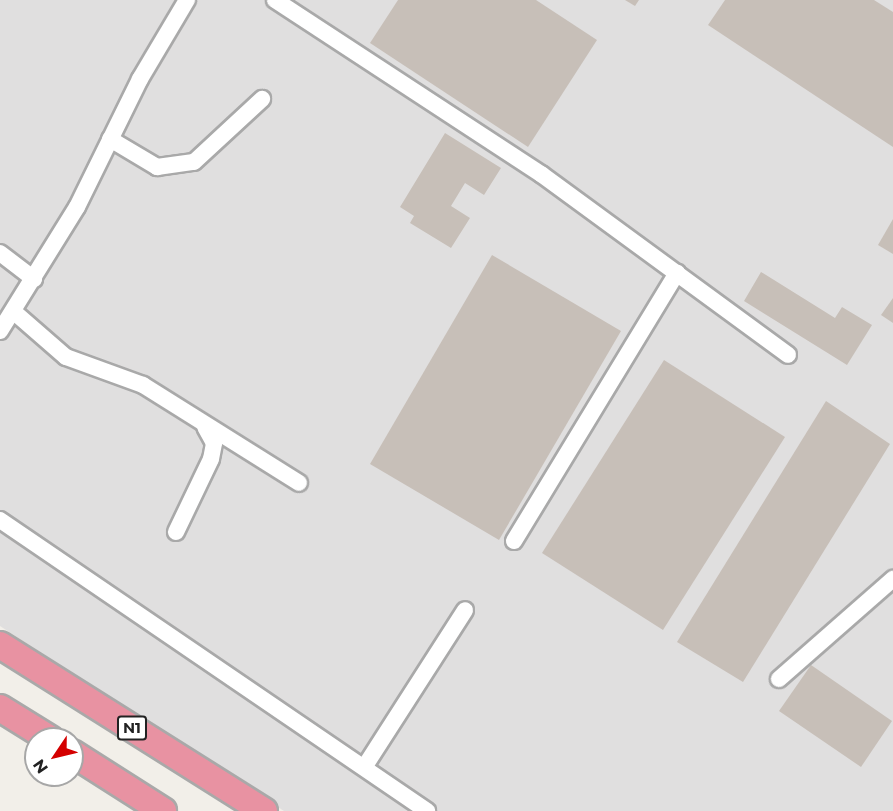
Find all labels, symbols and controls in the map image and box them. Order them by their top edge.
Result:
road number: N1 [117,716,147,740]
north arrow [24,727,84,787]
text: N [29,756,52,777]

